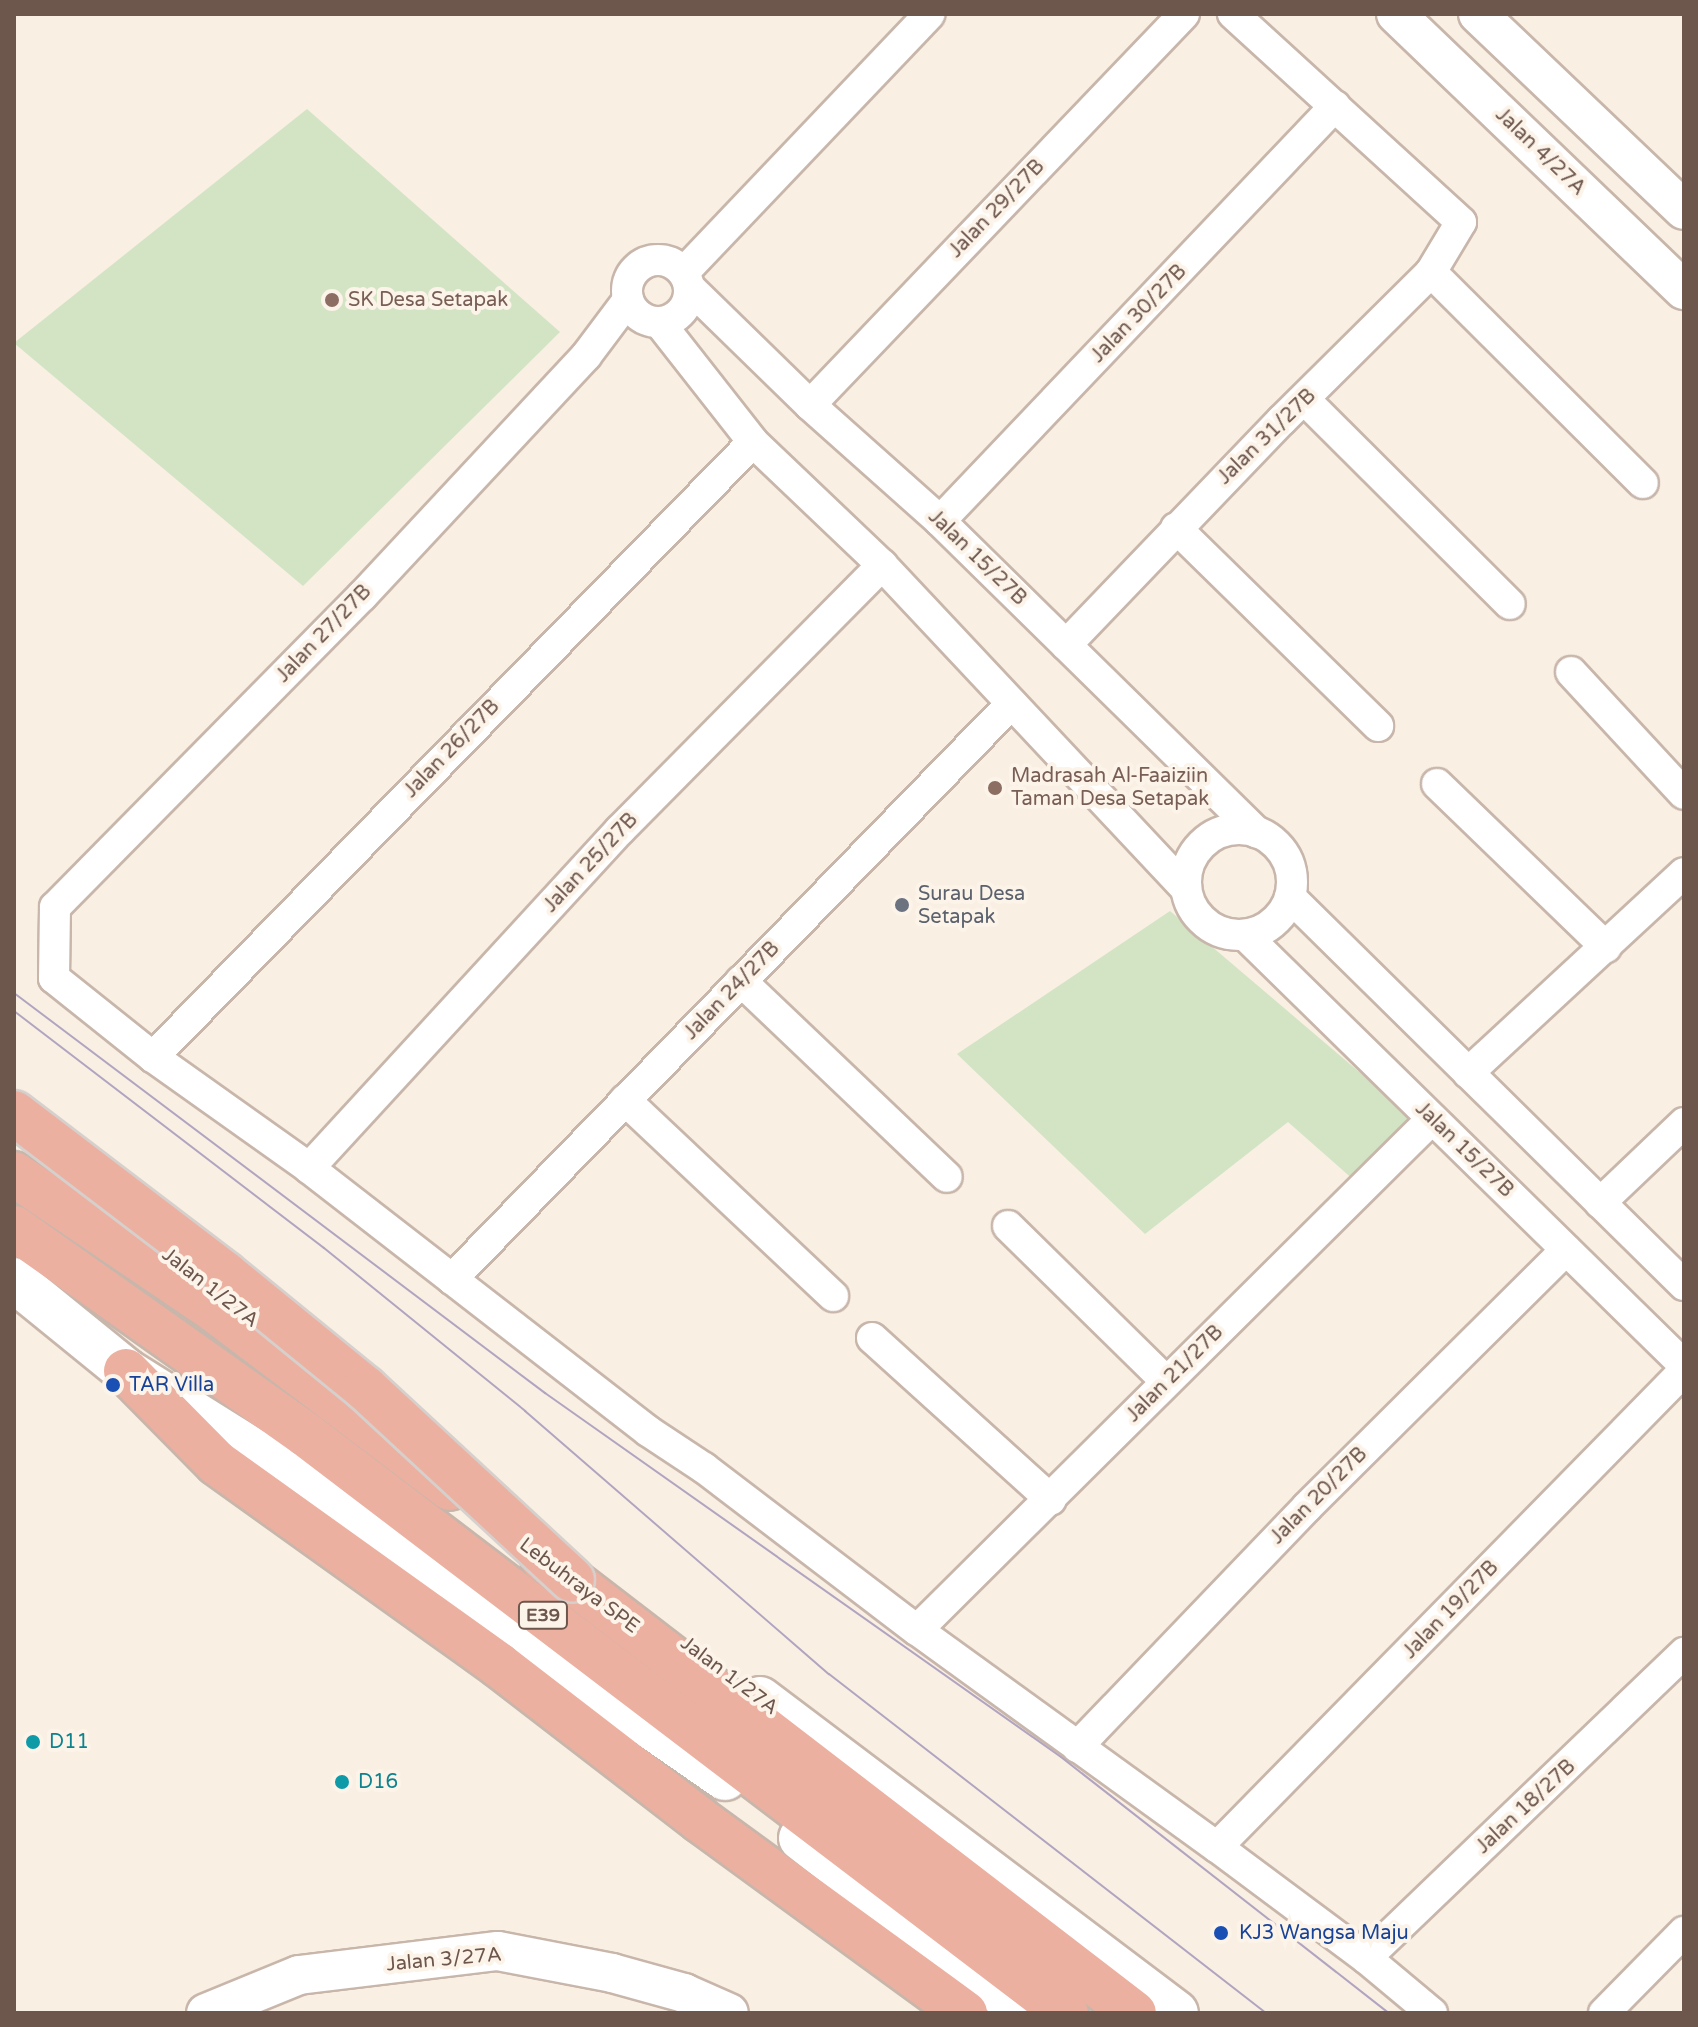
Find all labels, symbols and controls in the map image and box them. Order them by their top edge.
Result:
street label: Jalan 4/27A [1490,103,1590,201]
street label: Jalan 29/27B [944,155,1050,263]
street label: Jalan 30/27B [1086,260,1192,368]
place label: SK Desa Setapak [348,288,508,312]
marker: SK Desa Setapak [323,291,341,309]
street label: Jalan 31/27B [1213,384,1321,490]
street label: Jalan 15/27B [923,505,1031,611]
street label: Jalan 27/27B [271,580,377,688]
street label: Jalan 26/27B [399,695,505,803]
place label: Madrasah Al-Faaiziin Taman Desa Setapak [1011,764,1209,811]
marker: Madrasah Al-Faaiziin Taman Desa Setapak [986,779,1004,797]
street label: Jalan 25/27B [539,808,643,918]
place label: Surau Desa Setapak [918,882,1025,929]
marker: Surau Desa Setapak [893,896,911,914]
street label: Jalan 24/27B [679,937,785,1045]
street label: Jalan 15/27B [1410,1097,1518,1203]
street label: Jalan 1/27A [157,1243,263,1333]
street label: Jalan 21/27B [1122,1321,1228,1427]
place label: TAR Villa [129,1373,214,1397]
marker: TAR Villa [104,1376,122,1394]
street label: Jalan 20/27B [1266,1443,1372,1549]
street label: Lebuhraya SPE [514,1533,644,1639]
street label: Jalan 19/27B [1398,1556,1504,1664]
road number: E39 [517,1601,569,1629]
street label: Jalan 1/27A [676,1632,782,1720]
place label: D11 [49,1730,89,1754]
marker: D11 [24,1733,42,1751]
street label: Jalan 18/27B [1471,1755,1581,1859]
place label: D16 [358,1770,398,1794]
marker: D16 [333,1773,351,1791]
place label: KJ3 Wangsa Maju [1239,1921,1409,1945]
marker: KJ3 Wangsa Maju [1210,1922,1232,1944]
street label: Jalan 3/27A [385,1943,503,1977]

